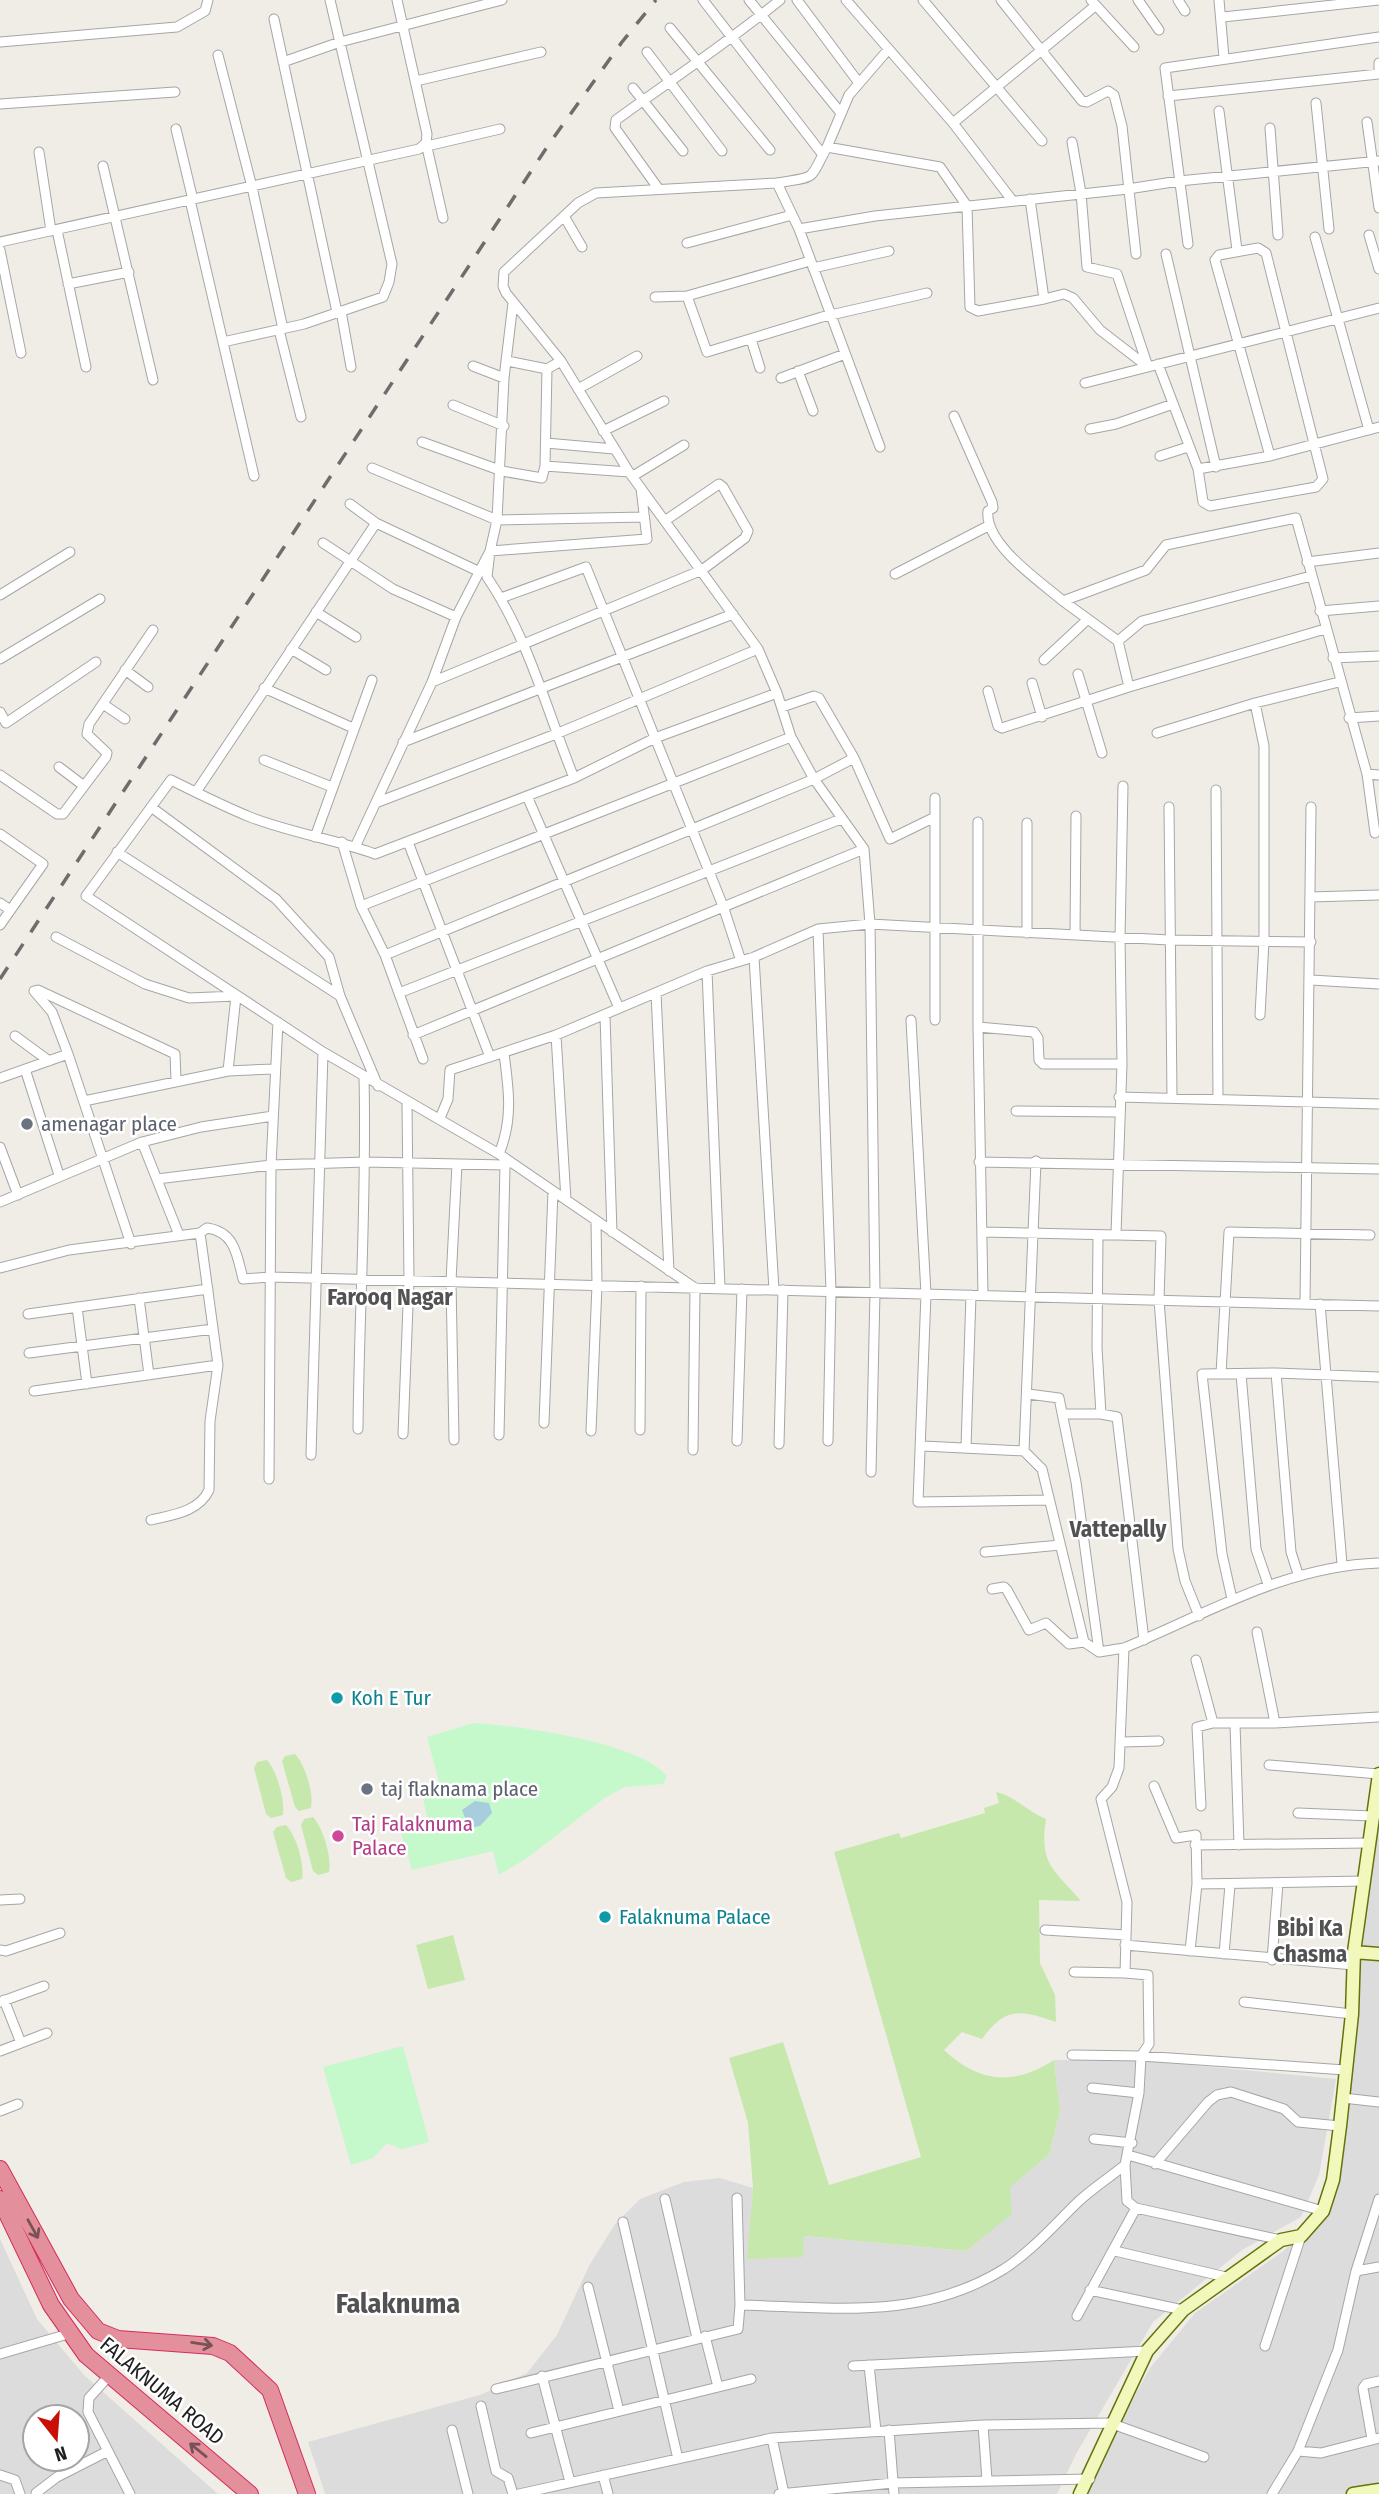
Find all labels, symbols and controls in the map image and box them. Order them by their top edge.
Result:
place label: amenagar place [41,1111,177,1137]
marker: amenagar place [19,1116,35,1132]
district label: Farooq Nagar [327,1283,453,1311]
district label: Vattepally [1069,1515,1167,1543]
place label: Koh E Tur [351,1685,432,1711]
marker: Koh E Tur [329,1690,345,1706]
place label: taj flaknama place [381,1776,538,1802]
marker: taj flaknama place [359,1781,375,1797]
place label: Taj Falaknuma Palace [352,1811,473,1861]
marker: Taj Falaknuma Palace [330,1828,346,1844]
place label: Falaknuma Palace [619,1904,771,1930]
marker: Falaknuma Palace [597,1909,613,1925]
district label: Bibi Ka Chasma [1273,1914,1347,1968]
one-way arrow [27,2218,40,2239]
district label: Falaknuma [336,2287,460,2320]
street label: FALAKNUMA ROAD [95,2332,229,2450]
one-way arrow [190,2338,213,2351]
north arrow [21,2403,91,2473]
text: N [52,2441,70,2466]
one-way arrow [189,2443,207,2458]

